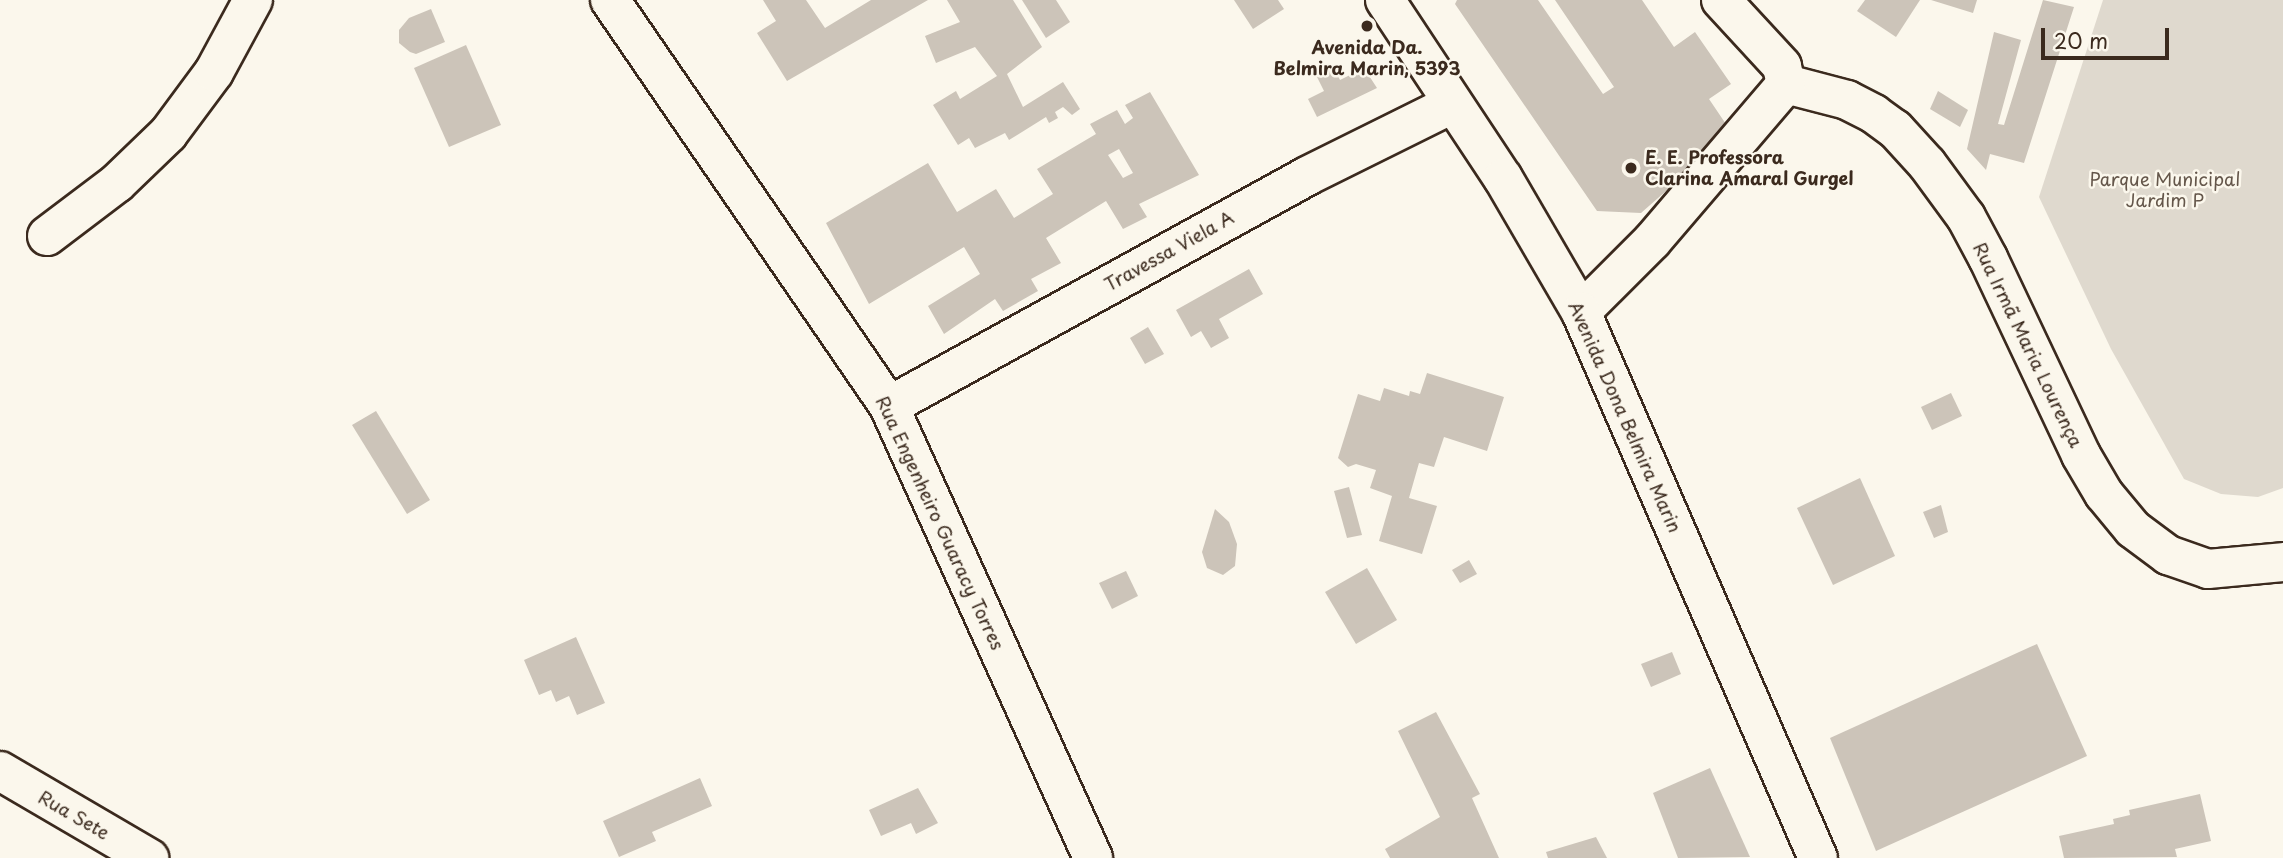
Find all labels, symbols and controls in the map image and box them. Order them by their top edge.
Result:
scale bar [2045,14,2173,58]
marker: Avenida Da. Belmira Marin, 5393 [1359,18,1375,34]
text: 20 m [2054,24,2108,56]
place label: Avenida Da. Belmira Marin, 5393 [1274,37,1460,80]
place label: E. E. Professora Clarina Amaral Gurgel [1645,147,1854,190]
marker: E. E. Professora Clarina Amaral Gurgel [1623,160,1639,176]
park label: Parque Municipal Jardim P [2089,169,2241,212]
street label: Travessa Viela A [1101,207,1237,295]
street label: Rua Irmã Maria Lourença [1969,239,2087,451]
street label: Avenida Dona Belmira Marin [1564,298,1686,536]
street label: Rua Engenheiro Guaracy Torres [872,393,1008,653]
street label: Rua Sete [34,786,114,844]

